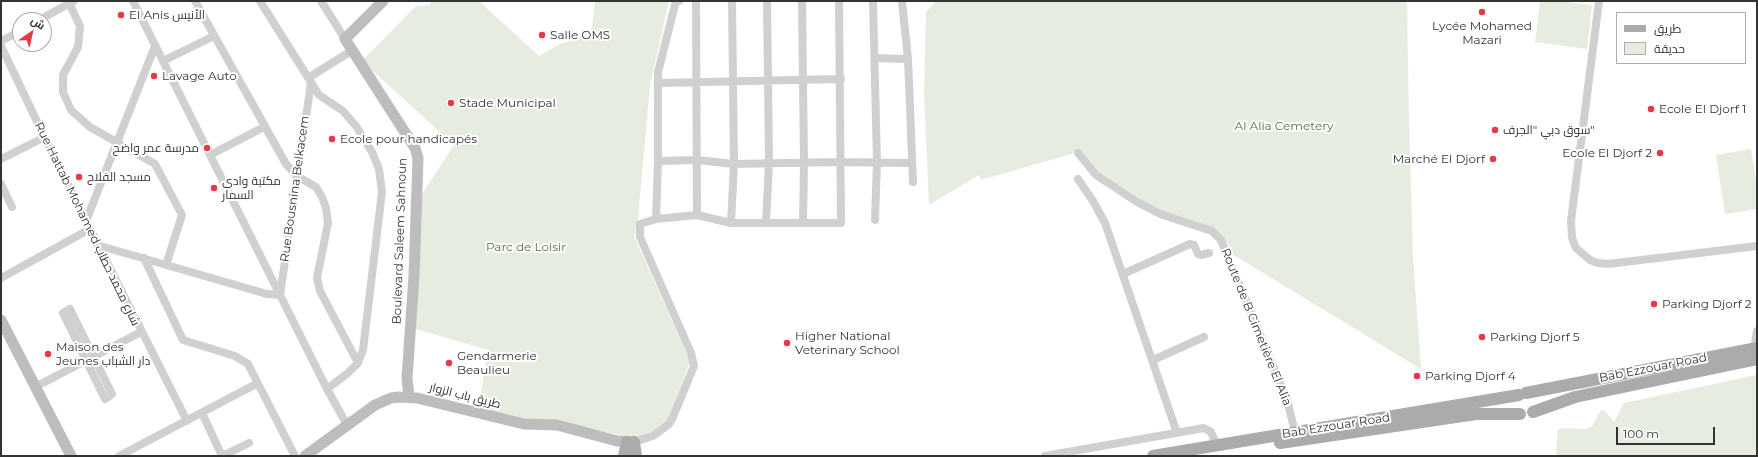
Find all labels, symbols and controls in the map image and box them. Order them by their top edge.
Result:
marker: Lycée Mohamed Mazari [1477,7,1487,17]
place label: El Anis الأنيس [129,8,205,22]
marker: El Anis الأنيس [116,10,126,20]
north arrow [12,12,52,52]
legend [1616,12,1746,64]
text: ش [28,13,48,33]
place label: Lycée Mohamed Mazari [1432,19,1532,47]
text: طريق [1654,21,1681,36]
place label: Salle OMS [550,28,610,42]
marker: Salle OMS [537,30,547,40]
text: حديقة [1654,41,1685,56]
place label: Lavage Auto [162,69,237,83]
marker: Lavage Auto [149,71,159,81]
place label: Stade Municipal [459,96,556,110]
marker: Stade Municipal [446,98,456,108]
place label: Ecole El Djorf 1 [1659,102,1746,116]
marker: Ecole El Djorf 1 [1646,104,1656,114]
street label: Rue Bousnina Belkacem [278,115,312,263]
park label: Al Alia Cemetery [1235,119,1333,133]
street label: Rue Hattab Mohamed شارع محمد حطاب [31,120,143,328]
place label: سوق دبي "الجرف" [1503,123,1595,137]
marker: سوق دبي "الجرف" [1490,125,1500,135]
place label: Ecole pour handicapés [340,132,477,146]
marker: Ecole pour handicapés [327,134,337,144]
place label: مدرسة عمر واضح [113,141,199,155]
marker: مدرسة عمر واضح [202,143,212,153]
place label: Ecole El Djorf 2 [1562,146,1652,160]
marker: Ecole El Djorf 2 [1655,148,1665,158]
place label: Marché El Djorf [1393,152,1485,166]
marker: Marché El Djorf [1488,154,1498,164]
street label: Boulevard Saleem Sahnoun [390,157,410,325]
place label: مسجد الفلاح [87,170,151,184]
marker: مسجد الفلاح [74,172,84,182]
place label: مكتبة وادي السمار [222,174,281,202]
marker: مكتبة وادي السمار [209,183,219,193]
park label: Parc de Loisir [486,240,566,254]
street label: Route de B Cimetière El Alia [1218,246,1294,408]
place label: Parking Djorf 2 [1662,297,1752,311]
marker: Parking Djorf 2 [1649,299,1659,309]
place label: Higher National Veterinary School [795,329,900,357]
place label: Parking Djorf 5 [1490,330,1580,344]
marker: Parking Djorf 5 [1477,332,1487,342]
marker: Higher National Veterinary School [782,338,792,348]
place label: Maison des Jeunes دار الشباب [56,340,150,368]
marker: Maison des Jeunes دار الشباب [43,349,53,359]
place label: Gendarmerie Beaulieu [457,349,537,377]
street label: Bab Ezzouar Road [1598,350,1708,386]
marker: Gendarmerie Beaulieu [444,358,454,368]
place label: Parking Djorf 4 [1425,369,1516,383]
marker: Parking Djorf 4 [1412,371,1422,381]
street label: طريق باب الزوار [428,380,502,412]
street label: Bab Ezzouar Road [1281,410,1391,442]
scale bar [1618,419,1717,445]
text: 100 m [1623,426,1659,441]

